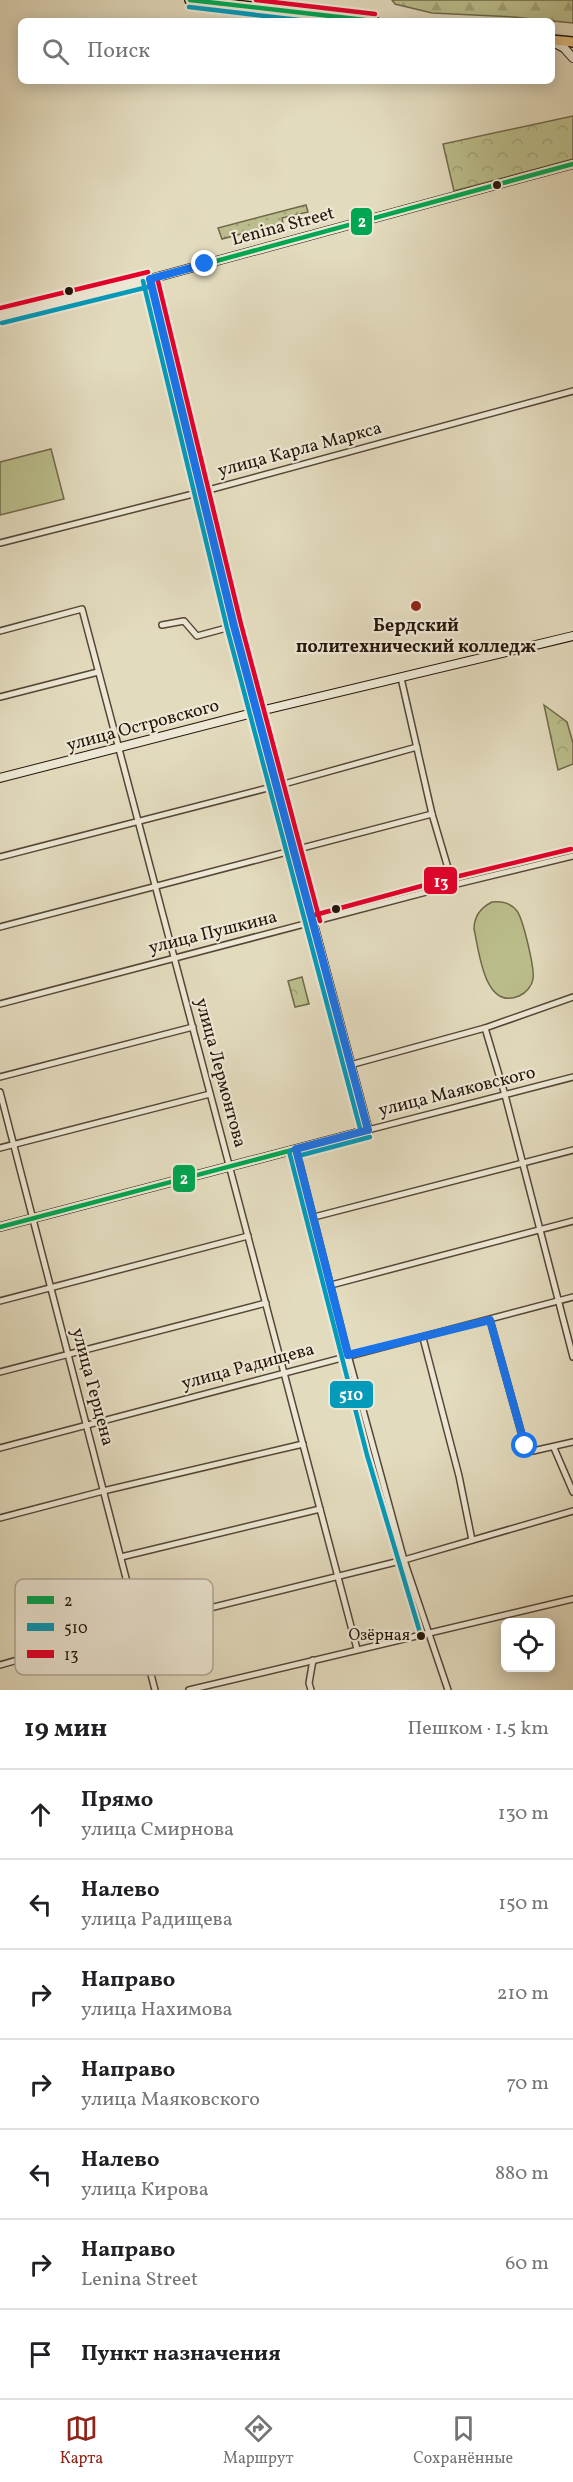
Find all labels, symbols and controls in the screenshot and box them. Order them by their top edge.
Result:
search box [18,18,555,84]
icon: search [39,35,72,68]
text: Поиск [87,36,150,67]
unlabelled marker [491,179,503,191]
street label: Lenina Street [229,201,337,253]
line badge: 2 [350,207,373,236]
text: 2 [358,212,366,234]
route end [191,250,217,276]
unlabelled marker [63,285,75,297]
street label: улица Карла Маркса [215,416,385,484]
marker: Бердский политехнический колледж [409,599,423,613]
place label: Бердский политехнический колледж [296,614,536,660]
street label: улица Островского [64,694,222,758]
line badge: 13 [423,866,458,895]
text: 13 [434,872,448,894]
unlabelled marker [330,903,342,915]
street label: улица Пушкина [146,905,280,961]
street label: улица Лермонтова [188,995,252,1151]
street label: улица Маяковского [376,1060,538,1124]
line badge: 2 [172,1164,196,1193]
text: 2 [180,1169,188,1191]
street label: улица Герцена [64,1325,120,1449]
street label: улица Радищева [179,1337,317,1397]
line badge: 510 [329,1380,374,1409]
text: 510 [339,1385,363,1407]
route start [511,1432,537,1458]
legend [15,1579,213,1675]
text: 2 [64,1591,73,1613]
text: 510 [64,1618,88,1640]
map controls [501,1618,555,1672]
button: locate [501,1618,555,1672]
place label: Озёрная [349,1625,410,1647]
marker: Озёрная [415,1630,427,1642]
text: 13 [64,1645,78,1667]
text: 19 мин [24,1711,107,1747]
text: Пешком · 1.5 km [407,1715,549,1743]
text: Прямо [81,1785,153,1816]
icon: ahead [24,1798,57,1831]
text: 130 m [498,1800,549,1828]
text: улица Смирнова [81,1816,234,1844]
text: Налево [81,1875,160,1906]
icon: left [24,1888,57,1921]
text: 150 m [498,1890,549,1918]
text: улица Радищева [81,1906,233,1934]
text: Направо [81,1965,175,1996]
icon: right [24,1978,57,2011]
text: 210 m [497,1980,549,2008]
text: улица Нахимова [81,1996,233,2024]
text: Направо [81,2055,175,2086]
icon: right [24,2068,57,2101]
text: 70 m [506,2070,549,2098]
text: улица Маяковского [81,2086,260,2114]
text: Налево [81,2145,160,2176]
icon: left [24,2158,57,2191]
text: 880 m [495,2160,549,2188]
text: улица Кирова [81,2176,209,2204]
text: Направо [81,2235,175,2266]
icon: right [24,2248,57,2281]
text: 60 m [505,2250,549,2278]
text: Lenina Street [81,2266,198,2294]
icon: arrive [24,2338,57,2371]
text: Пункт назначения [81,2339,281,2370]
tab: Карта [60,2412,103,2470]
tab: Маршрут [223,2412,294,2470]
tab: Сохранённые [413,2412,513,2470]

